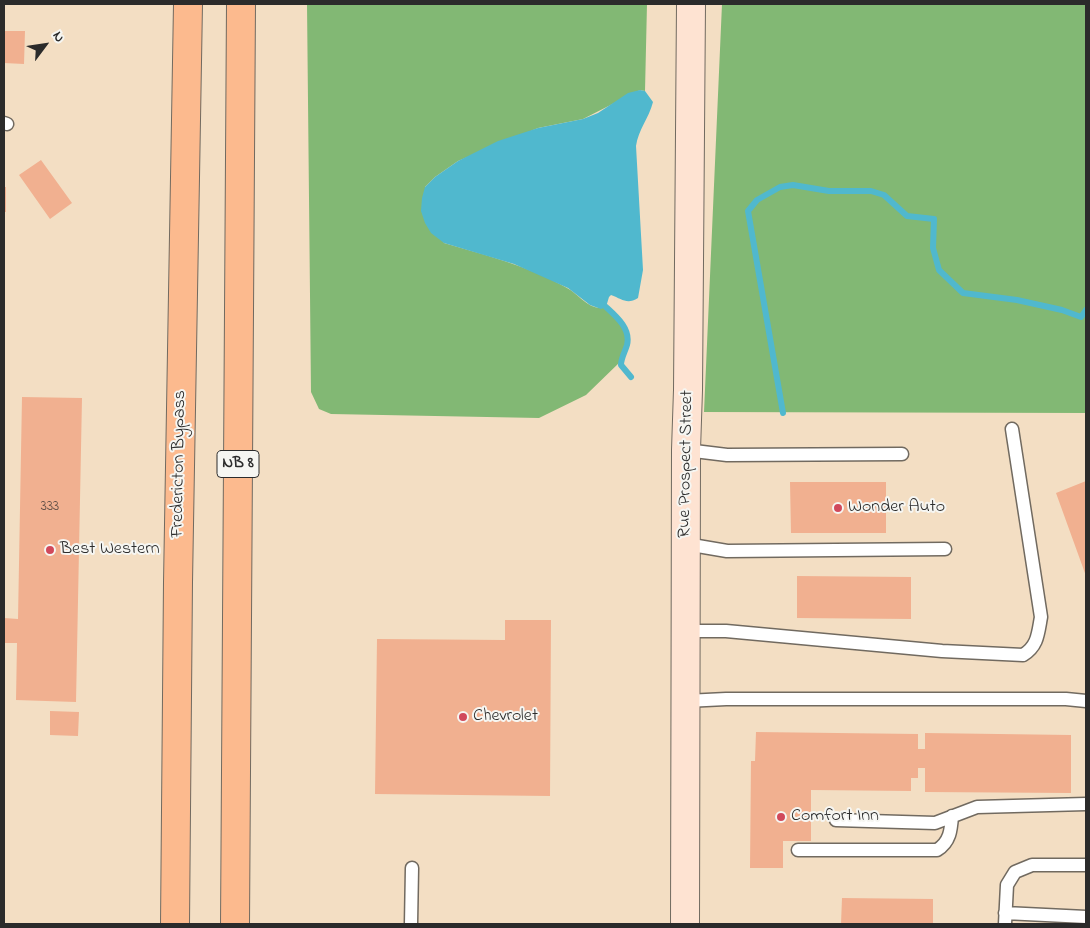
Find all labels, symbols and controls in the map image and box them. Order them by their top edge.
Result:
north arrow [20,20,70,70]
text: N [47,28,70,46]
street label: Fredericton Bypass [168,390,192,538]
street label: Rue Prospect Street [675,390,699,538]
road number: NB 8 [217,450,259,478]
place label: Wonder Auto [848,497,945,519]
house number: 333 [41,499,59,517]
marker: Wonder Auto [832,502,844,514]
place label: Best Western [60,539,160,561]
marker: Best Western [44,544,56,556]
place label: Chevrolet [473,706,538,728]
marker: Chevrolet [457,711,469,723]
place label: Comfort Inn [791,806,879,828]
marker: Comfort Inn [775,811,787,823]

